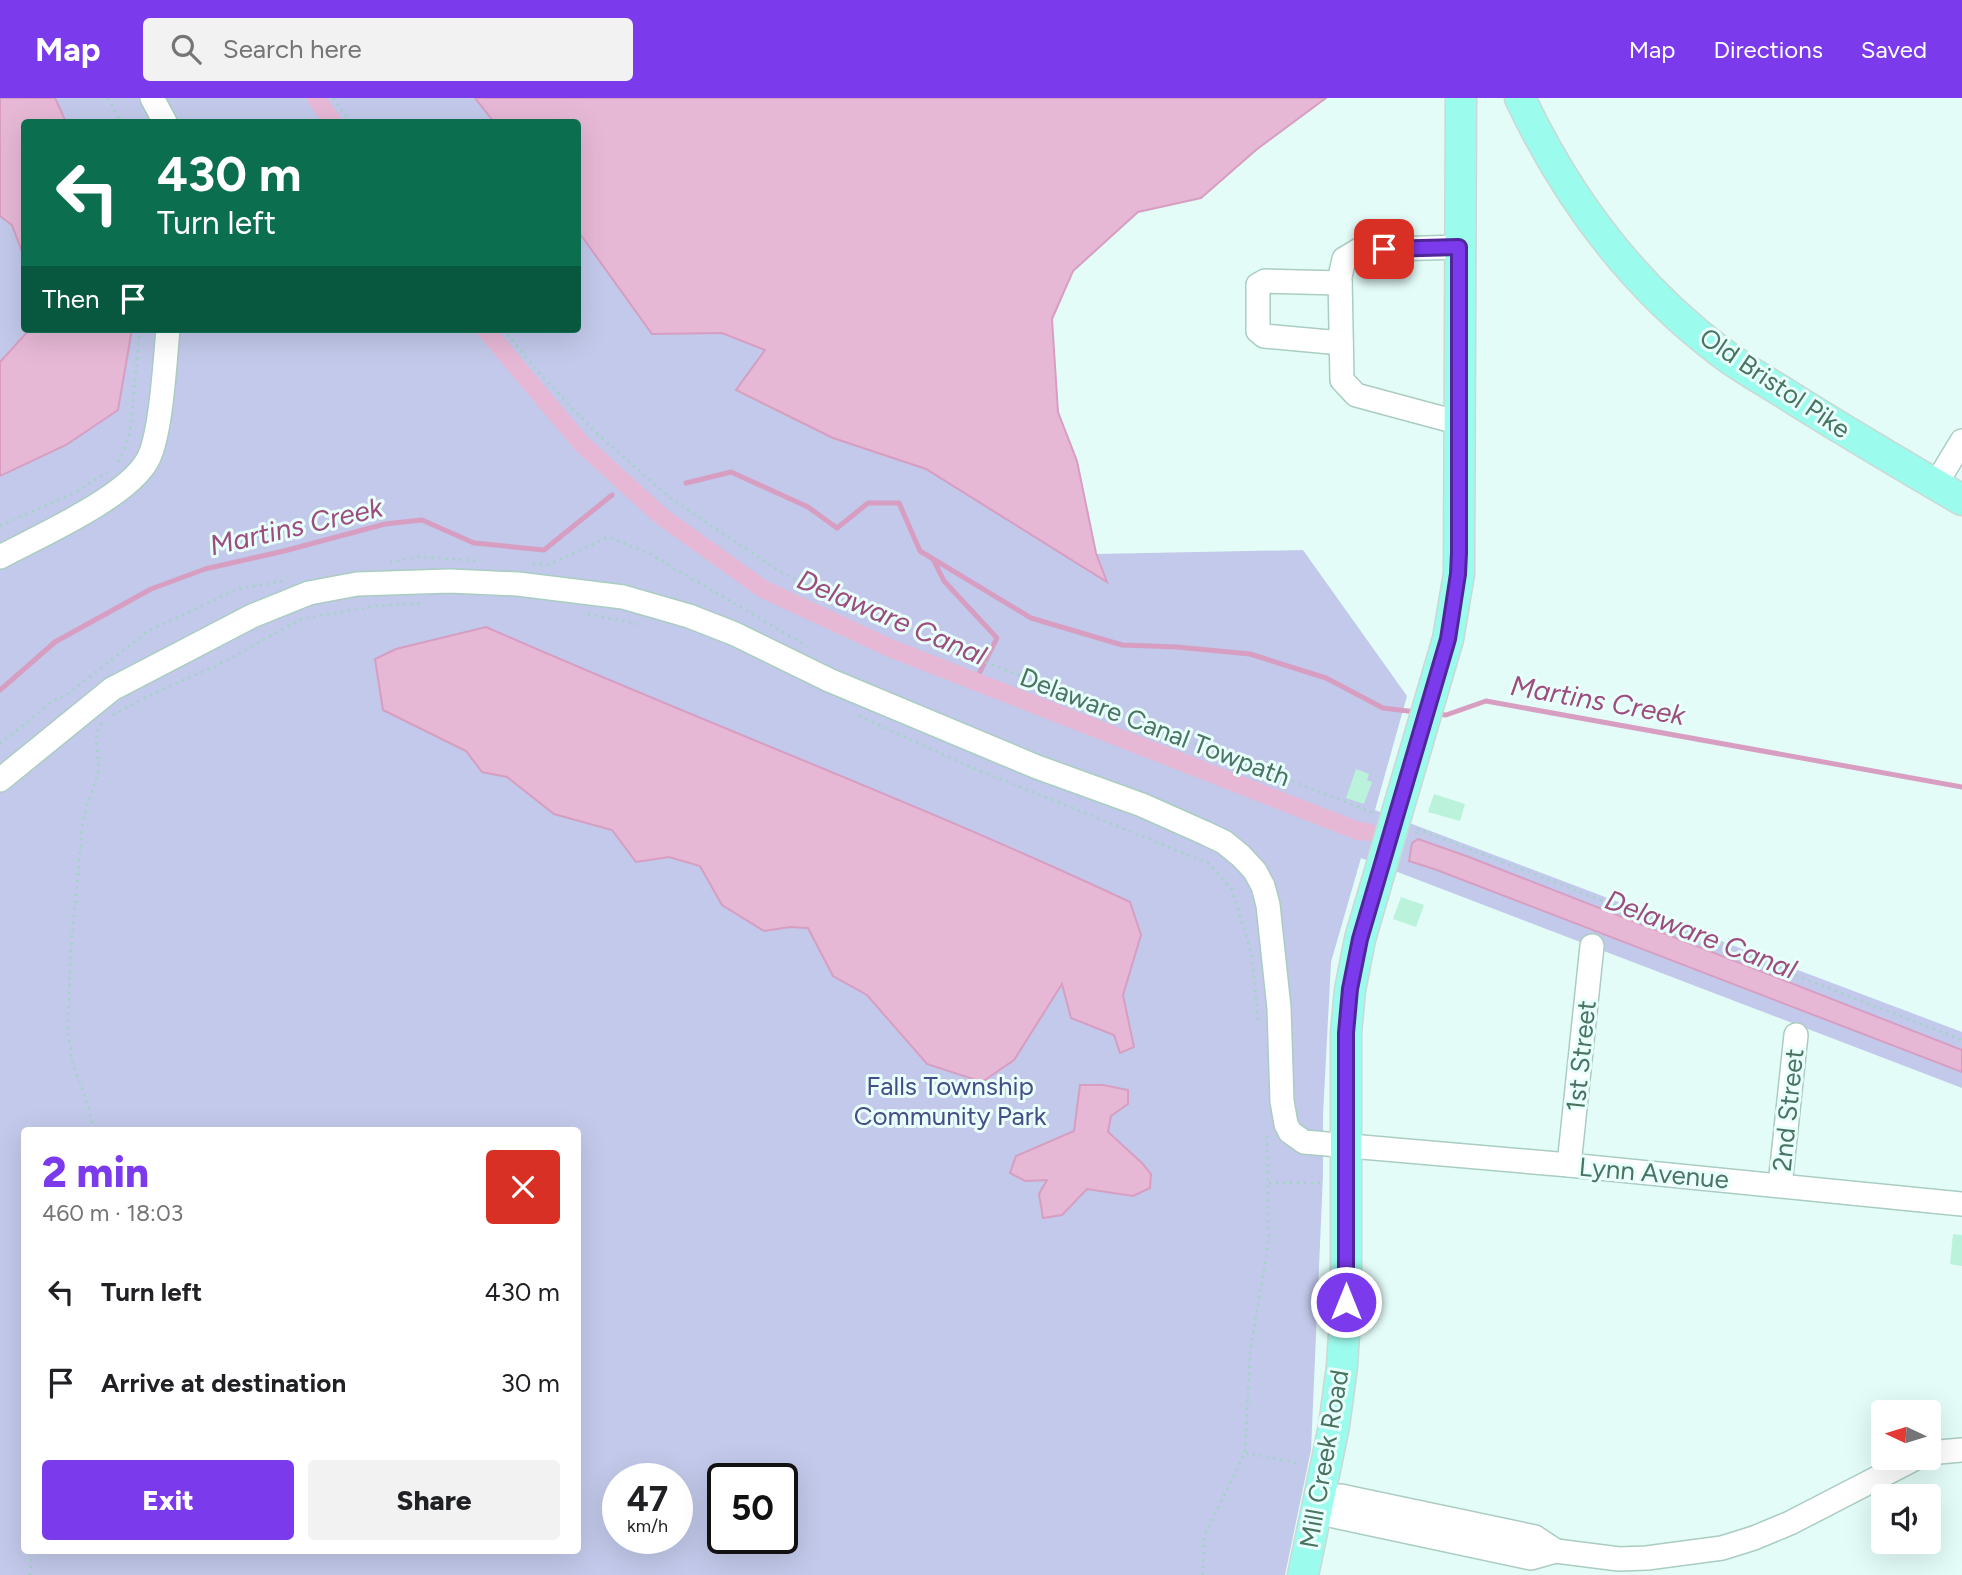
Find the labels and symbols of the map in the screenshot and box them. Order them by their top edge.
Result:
pin [1354,219,1414,279]
street label: Old Bristol Pike [1694,321,1856,445]
water label: Martins Creek [206,489,387,562]
water label: Delaware Canal [792,562,992,672]
street label: Delaware Canal Towpath [1016,661,1294,793]
water label: Martins Creek [1508,668,1689,732]
water label: Delaware Canal [1601,882,1802,986]
street label: 1st Street [1559,999,1603,1113]
street label: 2nd Street [1766,1047,1810,1173]
park label: Falls Township Community Park [854,1070,1047,1132]
street label: Lynn Avenue [1578,1151,1730,1195]
position arrow [1309,1265,1383,1339]
street label: Mill Creek Road [1293,1367,1355,1551]
north arrow [1871,1400,1941,1470]
speed limit sign: 50 [707,1463,798,1554]

